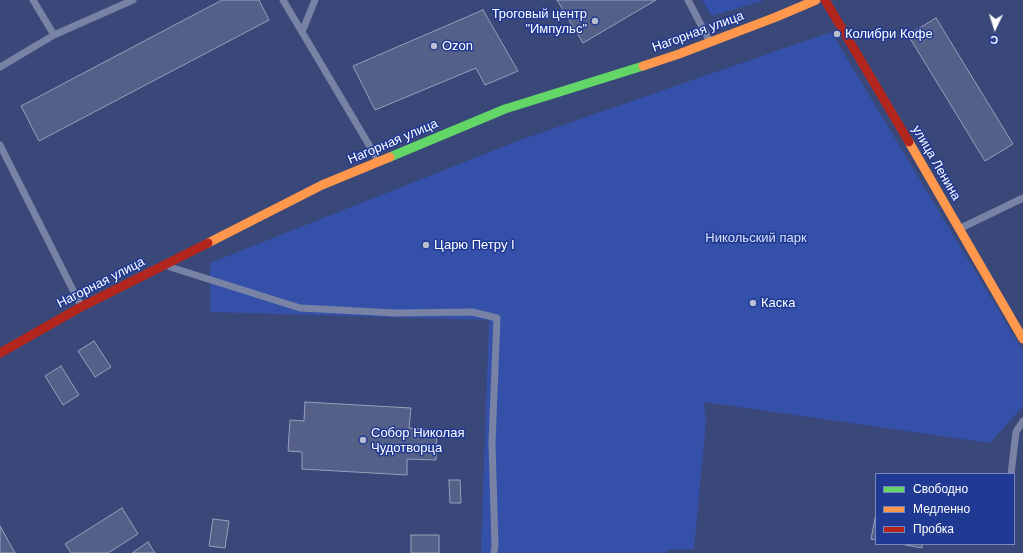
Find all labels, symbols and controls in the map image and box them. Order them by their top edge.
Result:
place label: Троговый центр "Импульс" [492,6,587,37]
street label: Нагорная улица [650,8,746,56]
north arrow [975,8,1015,48]
marker: Троговый центр "Импульс" [590,16,600,26]
place label: Колибри Кофе [845,26,933,42]
marker: Колибри Кофе [832,29,842,39]
text: С [990,34,999,46]
place label: Ozon [442,38,473,54]
marker: Ozon [429,41,439,51]
street label: Нагорная улица [346,116,440,168]
street label: улица Ленина [908,123,964,203]
park label: Никольский парк [705,230,807,246]
place label: Царю Петру I [434,237,515,253]
marker: Царю Петру I [421,240,431,250]
street label: Нагорная улица [55,254,147,312]
place label: Каска [761,295,796,311]
marker: Каска [748,298,758,308]
place label: Собор Николая Чудотворца [371,425,464,456]
marker: Собор Николая Чудотворца [358,435,368,445]
legend [875,473,1015,545]
text: Свободно [913,482,968,496]
text: Медленно [913,502,970,516]
text: Пробка [913,522,954,536]

